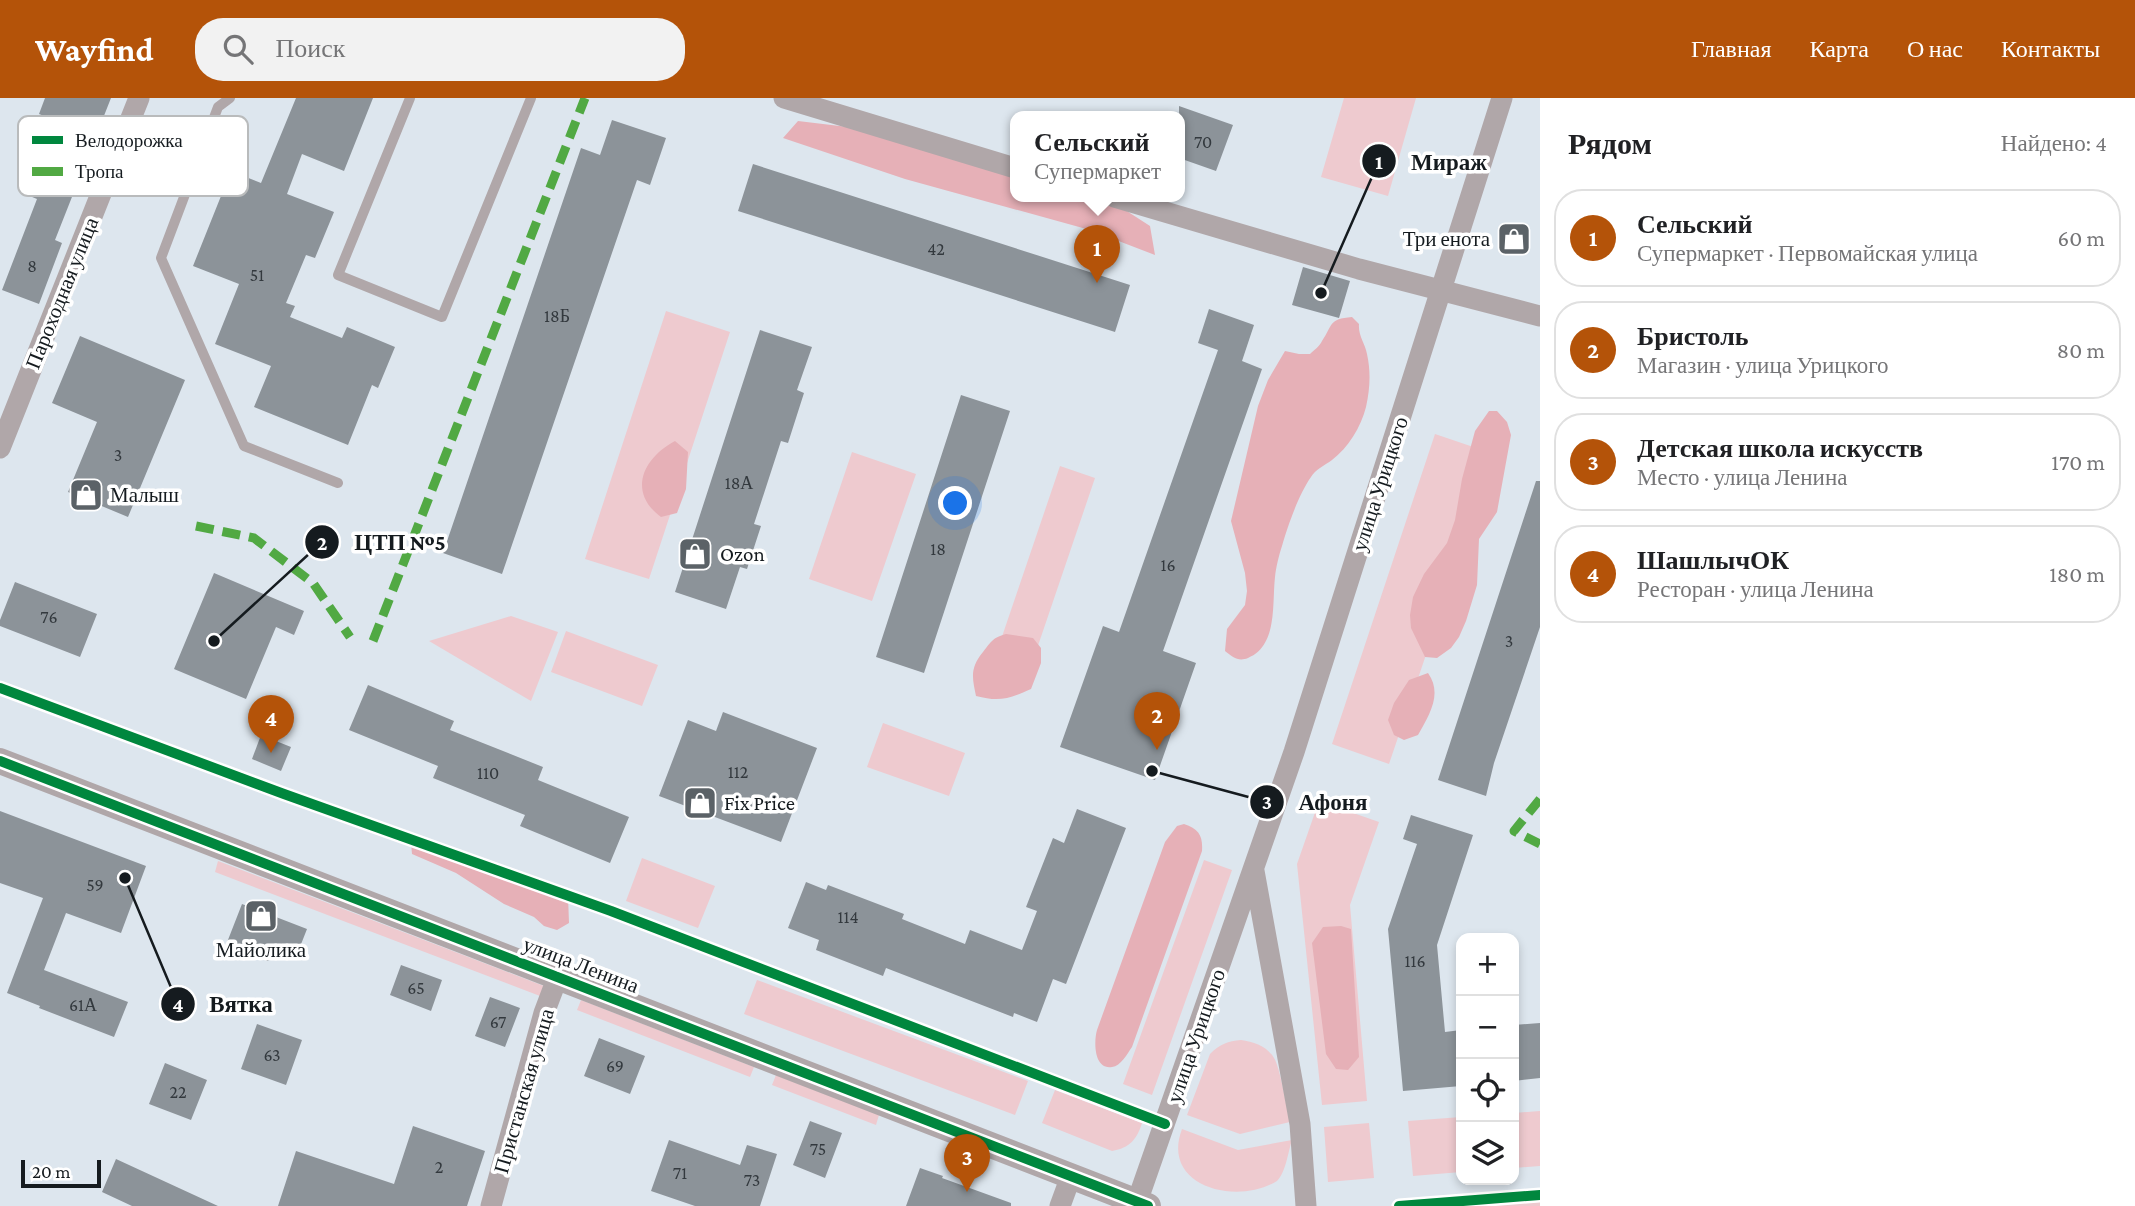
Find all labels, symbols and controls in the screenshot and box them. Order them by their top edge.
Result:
search box [195,18,685,81]
icon: search [219,30,257,68]
text: Wayfind [35,31,153,68]
text: Поиск [275,34,345,63]
text: Главная [1691,35,1772,62]
text: Карта [1810,35,1869,62]
text: О нас [1907,35,1963,62]
text: Контакты [2001,35,2100,62]
popup [1010,111,1185,202]
legend [18,116,248,196]
text: Рядом [1568,127,1652,160]
text: Сельский [1034,128,1150,157]
text: Велодорожка [75,130,183,151]
text: Найдено: 4 [2001,130,2107,156]
house number: 70 [1194,132,1212,152]
callout: Мираж [1362,139,1501,183]
text: Мираж [1411,149,1487,175]
text: 1 [1375,150,1383,174]
text: Супермаркет [1034,158,1161,184]
text: Тропа [75,161,124,182]
text: Сельский [1637,210,1752,239]
street label: Пароходная улица [21,213,104,372]
shop icon: Три енота [1495,220,1533,258]
pin: 1 [1074,225,1120,283]
text: 1 [1589,225,1597,251]
text: 60 m [2058,225,2105,251]
place label: Три енота [1403,227,1491,251]
house number: 42 [927,239,945,259]
text: Супермаркет · Первомайская улица [1637,240,1978,266]
house number: 8 [27,256,37,276]
house number: 51 [250,265,264,285]
house number: 18Б [544,306,570,326]
text: Бристоль [1637,322,1749,351]
text: 2 [1587,337,1599,363]
text: 80 m [2057,337,2105,363]
text: Магазин · улица Урицкого [1637,352,1889,378]
street label: улица Урицкого [1347,414,1413,554]
text: Детская школа искусств [1637,434,1923,463]
house number: 3 [114,445,122,465]
text: 3 [1587,449,1599,475]
text: 170 m [2051,449,2105,475]
text: Место · улица Ленина [1637,464,1847,490]
house number: 18А [725,473,753,493]
shop icon: Малыш [67,476,105,514]
place label: Малыш [110,483,179,507]
your location [938,486,972,520]
callout: ЦТП №5 [305,520,459,564]
text: ЦТП №5 [354,529,446,555]
text: 2 [317,531,328,555]
shop icon: Ozon [676,535,714,573]
house number: 18 [930,539,946,559]
place label: Ozon [720,542,765,566]
text: ШашлычОК [1637,546,1789,575]
house number: 16 [1160,555,1176,575]
text: 4 [1587,561,1599,587]
text: 180 m [2049,561,2105,587]
text: Ресторан · улица Ленина [1637,576,1874,602]
house number: 76 [40,607,58,627]
house number: 3 [1505,631,1513,651]
pin: 2 [1134,692,1180,750]
pin: 4 [248,695,294,753]
house number: 112 [728,762,748,782]
house number: 110 [477,763,499,783]
callout: Афоня [1249,780,1381,824]
shop icon: Fix Price [681,784,719,822]
text: Афоня [1299,789,1367,815]
text: 3 [1262,790,1272,814]
place label: Fix Price [724,791,795,815]
house number: 59 [86,875,104,895]
shop icon: Майолика [242,897,280,935]
house number: 114 [837,907,859,927]
street label: улица Ленина [520,932,643,998]
map controls [1456,933,1519,1185]
button: + [1456,933,1519,996]
place label: Майолика [216,938,307,962]
house number: 116 [1404,951,1426,971]
street label: улица Урицкого [1162,966,1230,1106]
house number: 65 [407,978,425,998]
callout: Вятка [160,982,287,1026]
text: Вятка [209,991,273,1017]
text: 4 [172,993,184,1017]
house number: 61А [69,995,97,1015]
button: − [1456,996,1519,1059]
street label: Пристанская улица [489,1005,559,1176]
house number: 67 [490,1012,506,1032]
house number: 63 [263,1045,281,1065]
house number: 69 [606,1056,624,1076]
button: locate [1456,1059,1519,1122]
house number: 22 [169,1082,187,1102]
button: layers [1456,1122,1519,1185]
pin: 3 [944,1134,990,1192]
house number: 75 [810,1139,826,1159]
scale bar [21,1157,102,1189]
house number: 2 [435,1157,443,1177]
text: 20 m [32,1161,71,1182]
house number: 71 [673,1163,687,1183]
house number: 73 [744,1170,760,1190]

